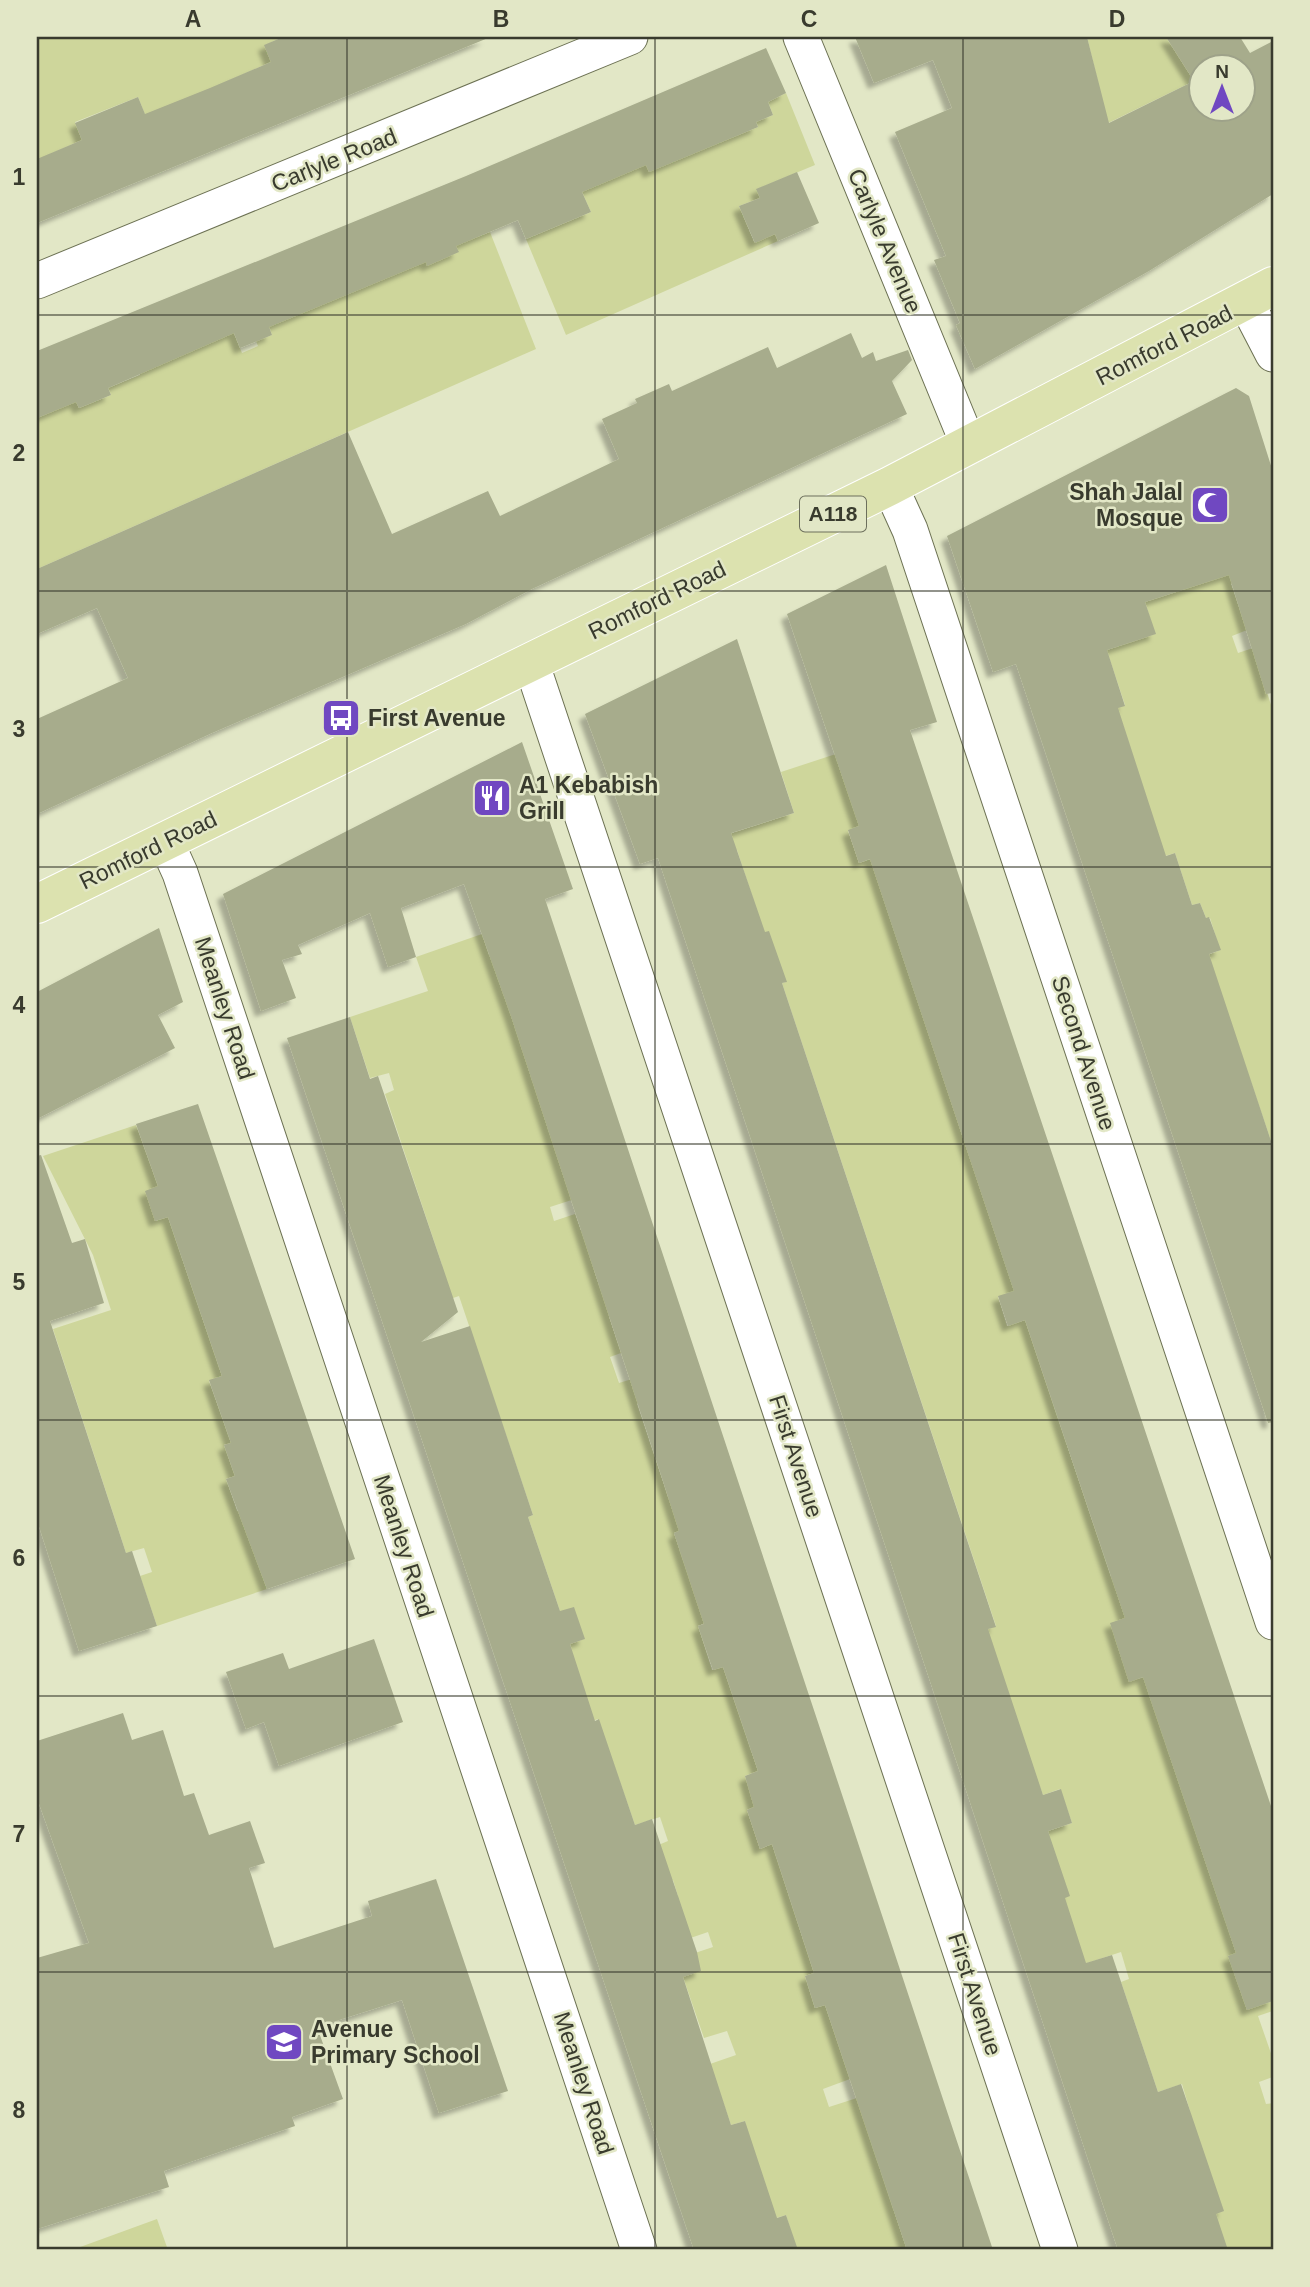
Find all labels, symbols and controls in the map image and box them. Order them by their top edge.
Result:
text: A [185,6,201,32]
text: B [493,6,509,32]
text: C [801,6,817,32]
text: D [1109,6,1125,32]
north arrow [1188,52,1258,122]
text: N [1215,61,1229,82]
street label: Carlyle Road [267,123,401,197]
text: 1 [13,164,26,190]
street label: Carlyle Avenue [843,165,927,317]
street label: Romford Road [1091,299,1237,391]
text: 2 [13,440,25,466]
place label: Shah Jalal Mosque [1069,479,1183,531]
mosque icon: Shah Jalal Mosque [1189,484,1231,526]
road number: A118 [800,496,866,532]
street label: Romford Road [584,556,730,644]
bus stop icon: First Avenue [320,697,362,739]
place label: First Avenue [368,705,506,731]
text: 3 [13,716,25,742]
place label: A1 Kebabish Grill [519,772,658,824]
restaurant icon: A1 Kebabish Grill [471,777,513,819]
street label: Romford Road [75,806,221,894]
street label: Meanley Road [190,933,260,1083]
street label: Second Avenue [1047,973,1121,1133]
text: 4 [13,992,26,1018]
text: 5 [13,1269,26,1295]
street label: First Avenue [764,1391,828,1521]
street label: Meanley Road [369,1471,439,1621]
text: 6 [13,1545,25,1571]
text: 7 [13,1821,25,1847]
street label: First Avenue [943,1929,1007,2059]
street label: Meanley Road [549,2008,619,2158]
place label: Avenue Primary School [311,2016,480,2068]
school or university icon: Avenue Primary School [263,2021,305,2063]
text: 8 [13,2097,26,2123]

